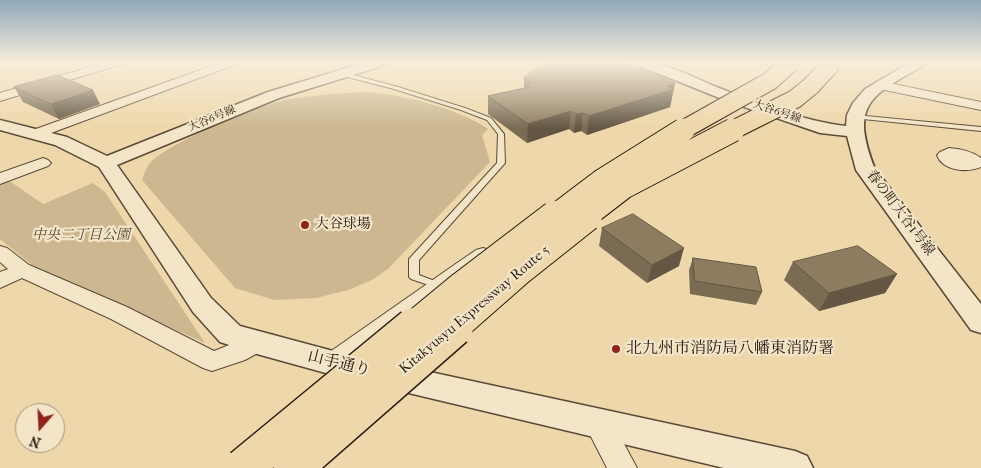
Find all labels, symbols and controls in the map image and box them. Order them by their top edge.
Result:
street label: 大谷6号線 [751,98,803,126]
street label: 大谷6号線 [186,103,238,135]
street label: 春の町大谷1号線 [862,167,938,259]
place label: 大谷球場 [315,217,371,233]
marker: 大谷球場 [299,219,311,231]
park label: 中央二丁目公園 [32,228,130,244]
street label: Kitakyusyu Expressway Route 5 [396,242,554,378]
place label: 北九州市消防局八幡東消防署 [626,339,834,359]
marker: 北九州市消防局八幡東消防署 [610,343,622,355]
street label: 山手通り [306,347,372,381]
north arrow [15,403,65,453]
text: N [27,432,43,451]

